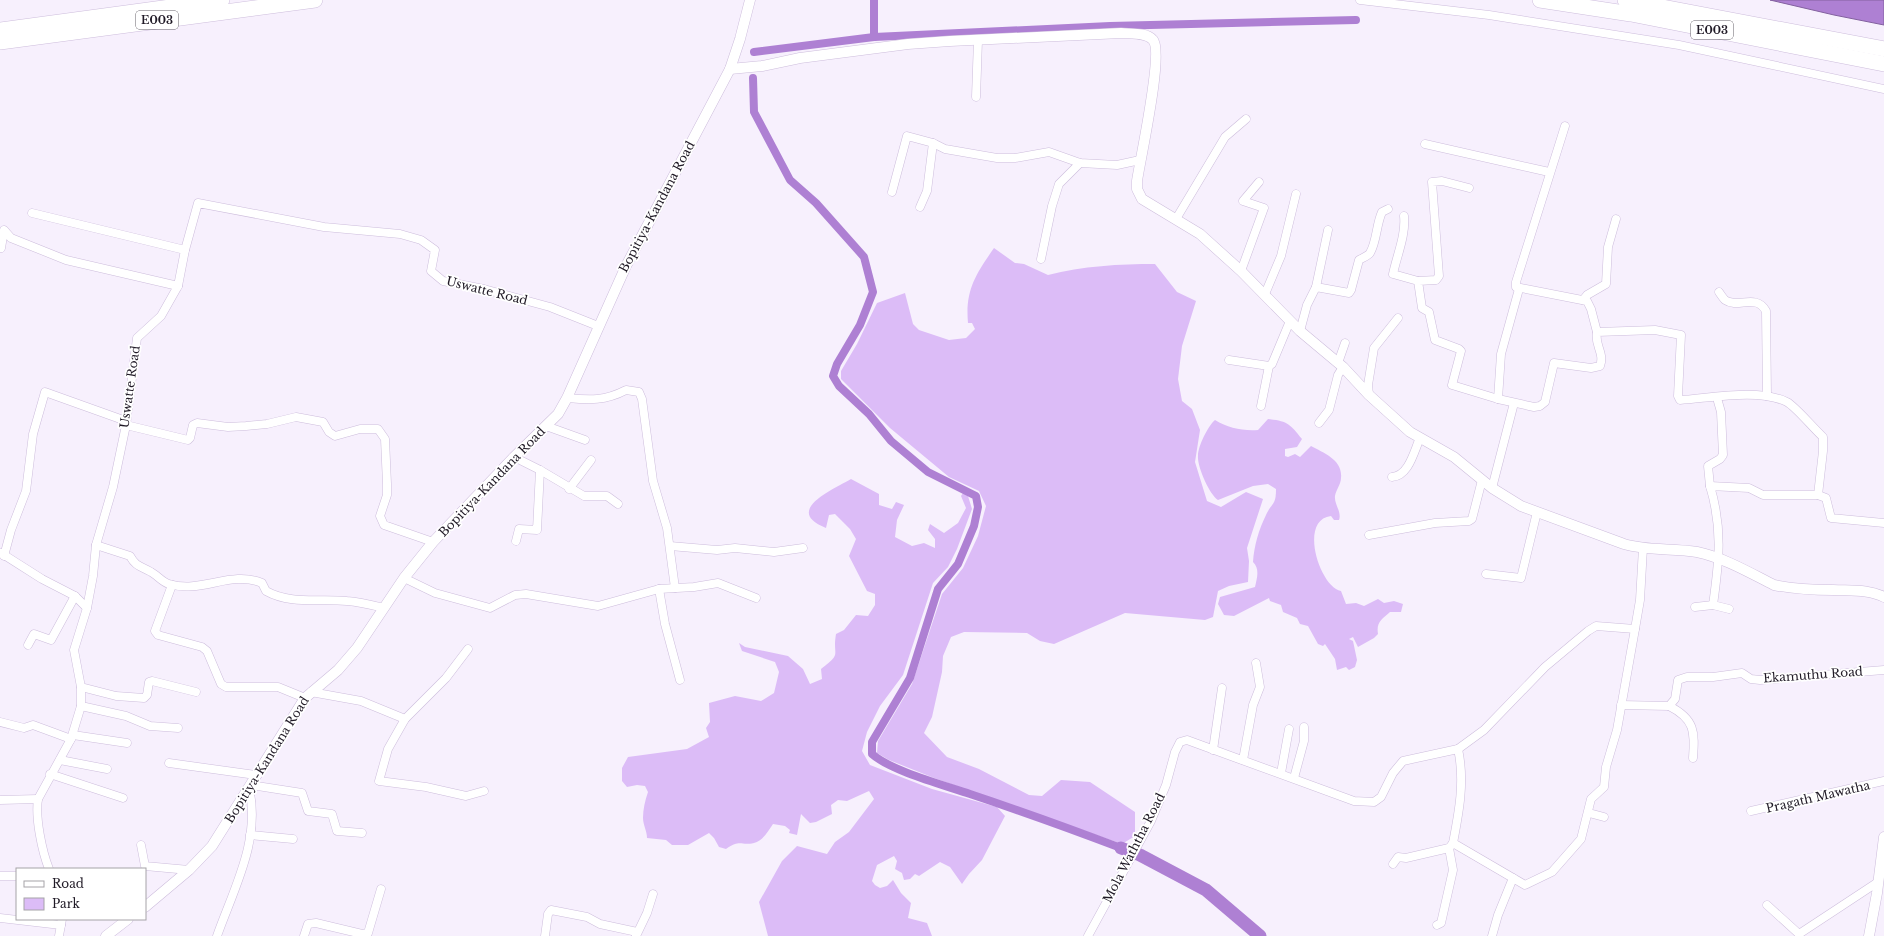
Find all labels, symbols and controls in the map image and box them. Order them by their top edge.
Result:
road number: E003 [136,11,178,29]
road number: E003 [1691,21,1733,39]
street label: Bopitiya-Kandana Road [616,138,698,275]
street label: Uswatte Road [445,273,529,308]
street label: Uswatte Road [116,345,143,429]
street label: Bopitiya-Kandana Road [435,424,548,540]
street label: Ekamuthu Road [1763,664,1863,685]
street label: Bopitiya-Kandana Road [221,694,312,826]
street label: Pragath Mawatha [1764,777,1872,816]
street label: Mola Waththa Road [1099,790,1168,905]
legend [16,868,146,920]
text: Road [52,876,84,891]
text: Park [52,896,80,911]

